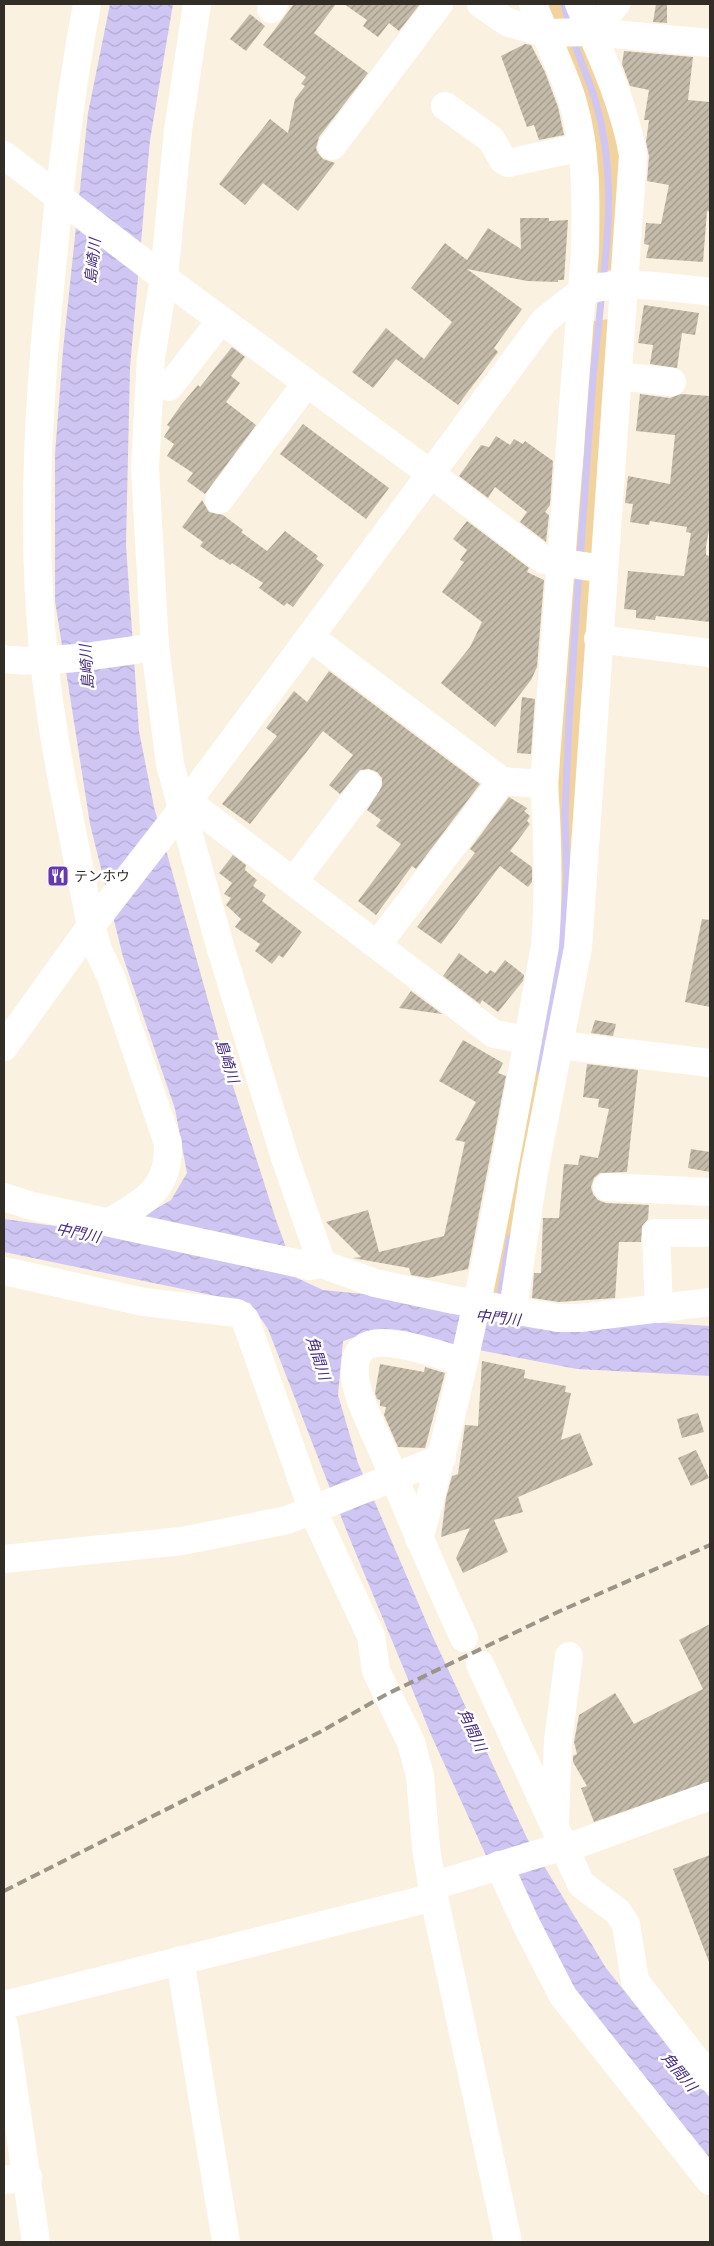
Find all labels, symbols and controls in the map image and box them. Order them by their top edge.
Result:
water label: 島崎川 [82,236,105,284]
water label: 島崎川 [76,642,98,690]
restaurant icon: テンホウ [46,864,70,888]
place label: テンホウ [74,868,130,884]
water label: 島崎川 [211,1037,243,1087]
water label: 中門川 [54,1220,104,1247]
water label: 中門川 [475,1307,523,1330]
water label: 角間川 [302,1334,334,1384]
water label: 角間川 [454,1706,491,1756]
water label: 角間川 [658,2049,702,2097]

